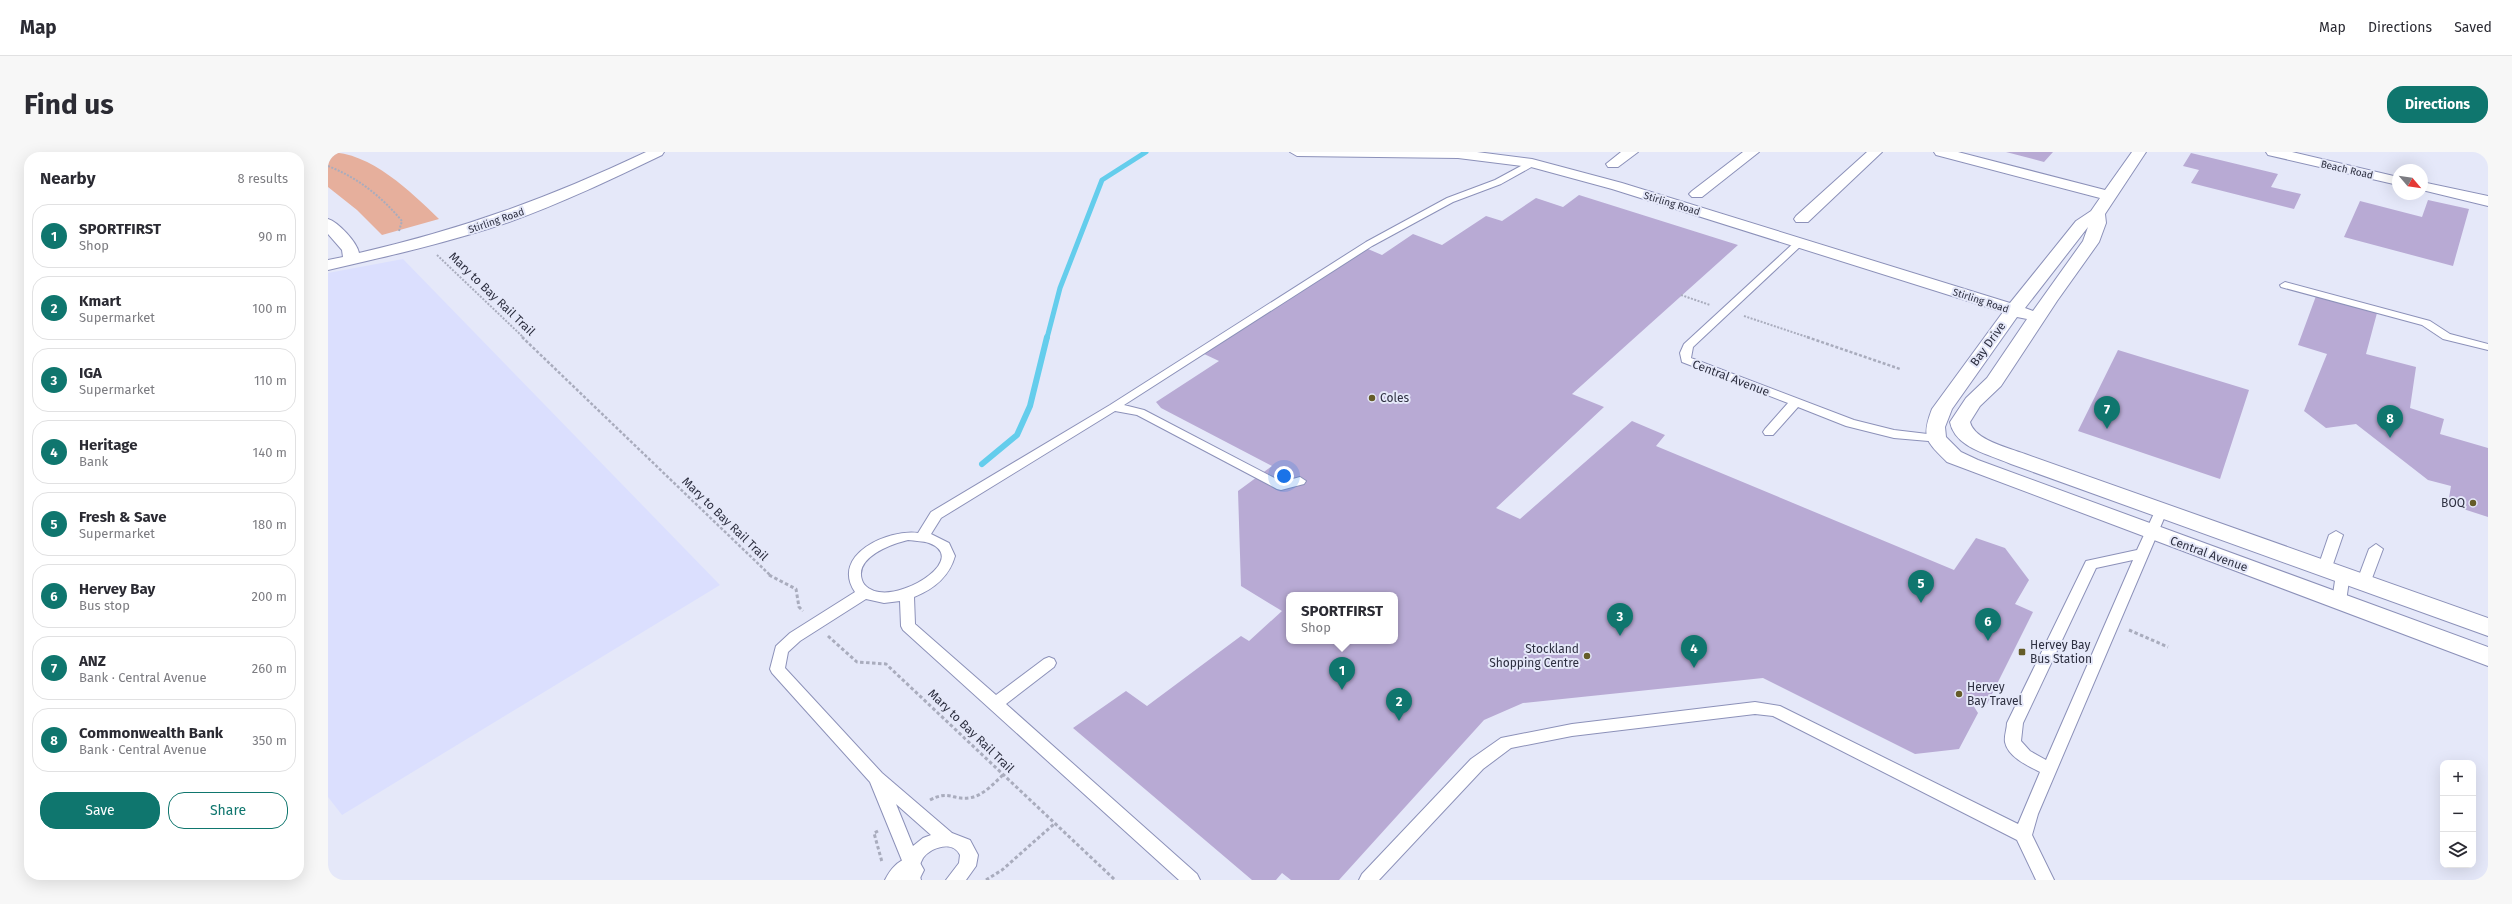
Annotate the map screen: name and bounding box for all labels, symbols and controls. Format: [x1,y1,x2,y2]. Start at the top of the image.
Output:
text: Map [20,16,57,39]
text: Map [2319,19,2346,36]
text: Directions [2368,19,2432,36]
text: Saved [2454,19,2492,36]
button: Directions [2387,86,2488,123]
text: Find us [24,88,114,121]
street label: Beach Road [2319,158,2374,182]
north arrow [2392,164,2428,200]
text: Nearby [40,168,95,189]
text: 8 results [237,171,288,186]
street label: Stirling Road [1642,190,1701,218]
street label: Stirling Road [467,206,526,236]
text: SPORTFIRST [79,220,161,238]
text: 1 [51,229,57,244]
text: 90 m [258,229,287,244]
text: Shop [79,238,109,253]
street label: Mary to Bay Rail Trail [446,249,538,339]
street label: Stirling Road [1951,286,2010,316]
text: Kmart [79,292,121,310]
text: 2 [51,301,57,316]
text: 100 m [252,301,287,316]
text: Supermarket [79,310,155,325]
street label: Bay Drive [1967,319,2009,369]
street label: Central Avenue [1690,357,1772,399]
text: IGA [79,364,102,382]
text: 3 [51,373,57,388]
text: 110 m [254,373,287,388]
text: Supermarket [79,382,155,397]
place label: Coles [1380,391,1409,405]
marker: Coles [1367,393,1377,403]
pin: 7 [2094,396,2120,429]
pin: 8 [2377,405,2403,438]
text: Heritage [79,436,137,454]
text: 4 [50,445,58,460]
text: 140 m [253,445,287,460]
text: Bank [79,454,108,469]
your location [1274,466,1294,486]
street label: Mary to Bay Rail Trail [679,474,771,564]
place label: BOQ [2441,496,2465,510]
marker: BOQ [2468,498,2478,508]
text: Fresh & Save [79,508,166,526]
text: 5 [51,517,57,532]
text: 180 m [252,517,287,532]
text: Supermarket [79,526,155,541]
street label: Central Avenue [2168,533,2250,575]
pin: 5 [1908,570,1934,603]
text: Hervey Bay [79,580,155,598]
text: 6 [50,589,58,604]
text: 200 m [251,589,287,604]
popup [1286,592,1398,644]
text: Bus stop [79,598,130,613]
text: SPORTFIRST [1301,602,1383,620]
pin: 3 [1607,603,1633,636]
pin: 6 [1975,608,2001,641]
text: Shop [1301,620,1331,635]
pin: 4 [1681,635,1707,668]
place label: Hervey Bay Bus Station [2030,638,2092,666]
place label: Stockland Shopping Centre [1489,642,1579,670]
marker: Hervey Bay Bus Station [2017,647,2027,657]
marker: Stockland Shopping Centre [1582,651,1592,661]
text: ANZ [79,652,106,670]
pin: 1 [1329,657,1355,690]
text: 7 [51,661,57,676]
text: 260 m [252,661,287,676]
text: Bank · Central Avenue [79,670,207,685]
place label: Hervey Bay Travel [1967,680,2023,708]
street label: Mary to Bay Rail Trail [925,686,1017,776]
pin: 2 [1386,688,1412,721]
marker: Hervey Bay Travel [1954,689,1964,699]
text: Commonwealth Bank [79,724,223,742]
text: 8 [50,733,58,748]
text: 350 m [252,733,287,748]
text: Bank · Central Avenue [79,742,207,757]
map controls [2440,760,2476,868]
button: + [2440,760,2476,796]
button: Save [40,792,160,829]
button: Share [168,792,288,829]
button: − [2440,796,2476,832]
button: layers [2440,832,2476,868]

